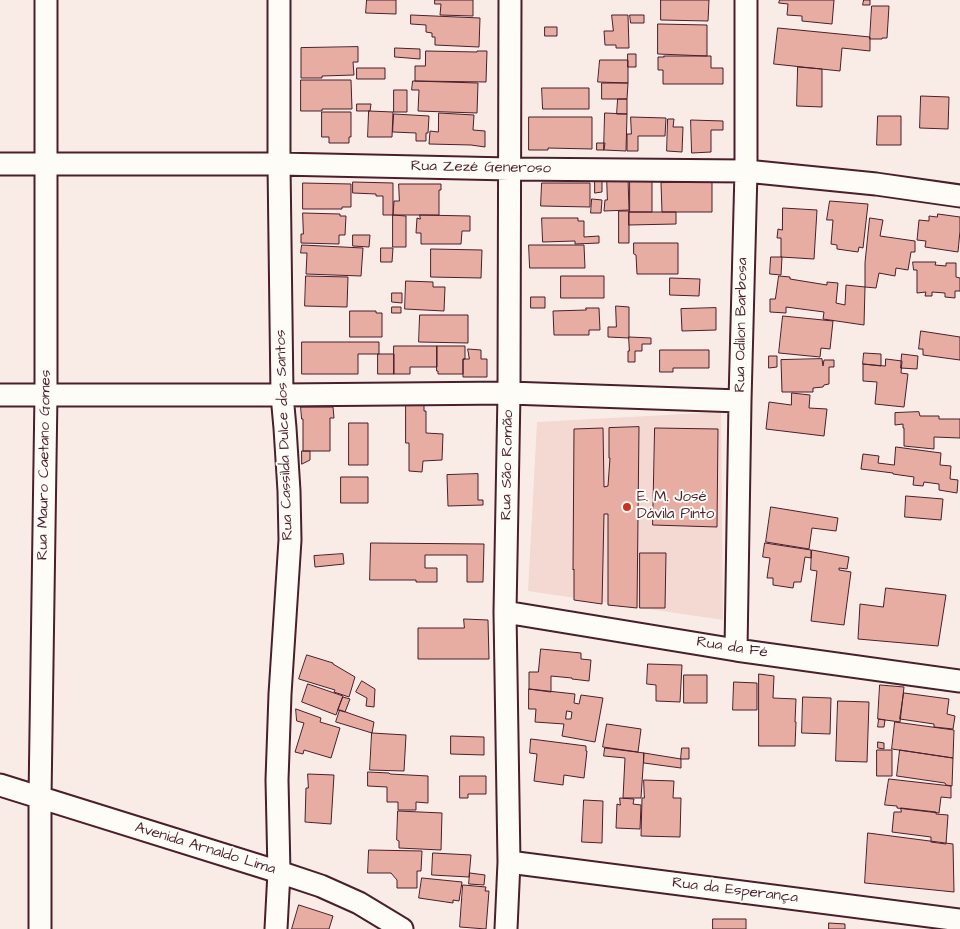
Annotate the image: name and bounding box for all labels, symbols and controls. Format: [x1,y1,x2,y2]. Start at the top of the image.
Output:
street label: Rua Zezé Generoso [411,158,551,178]
street label: Rua Odilon Barbosa [732,257,752,393]
street label: Rua Cassilda Dulce dos Santos [272,329,298,541]
street label: Rua Mauro Caetano Gomes [34,370,56,560]
street label: Rua São Romão [498,410,518,520]
place label: E. M. José Dávila Pinto [637,489,714,524]
marker: E. M. José Dávila Pinto [621,501,633,513]
street label: Rua da Fé [695,633,769,663]
street label: Avenida Arnaldo Lima [133,819,277,879]
street label: Rua da Esperança [671,874,799,908]

